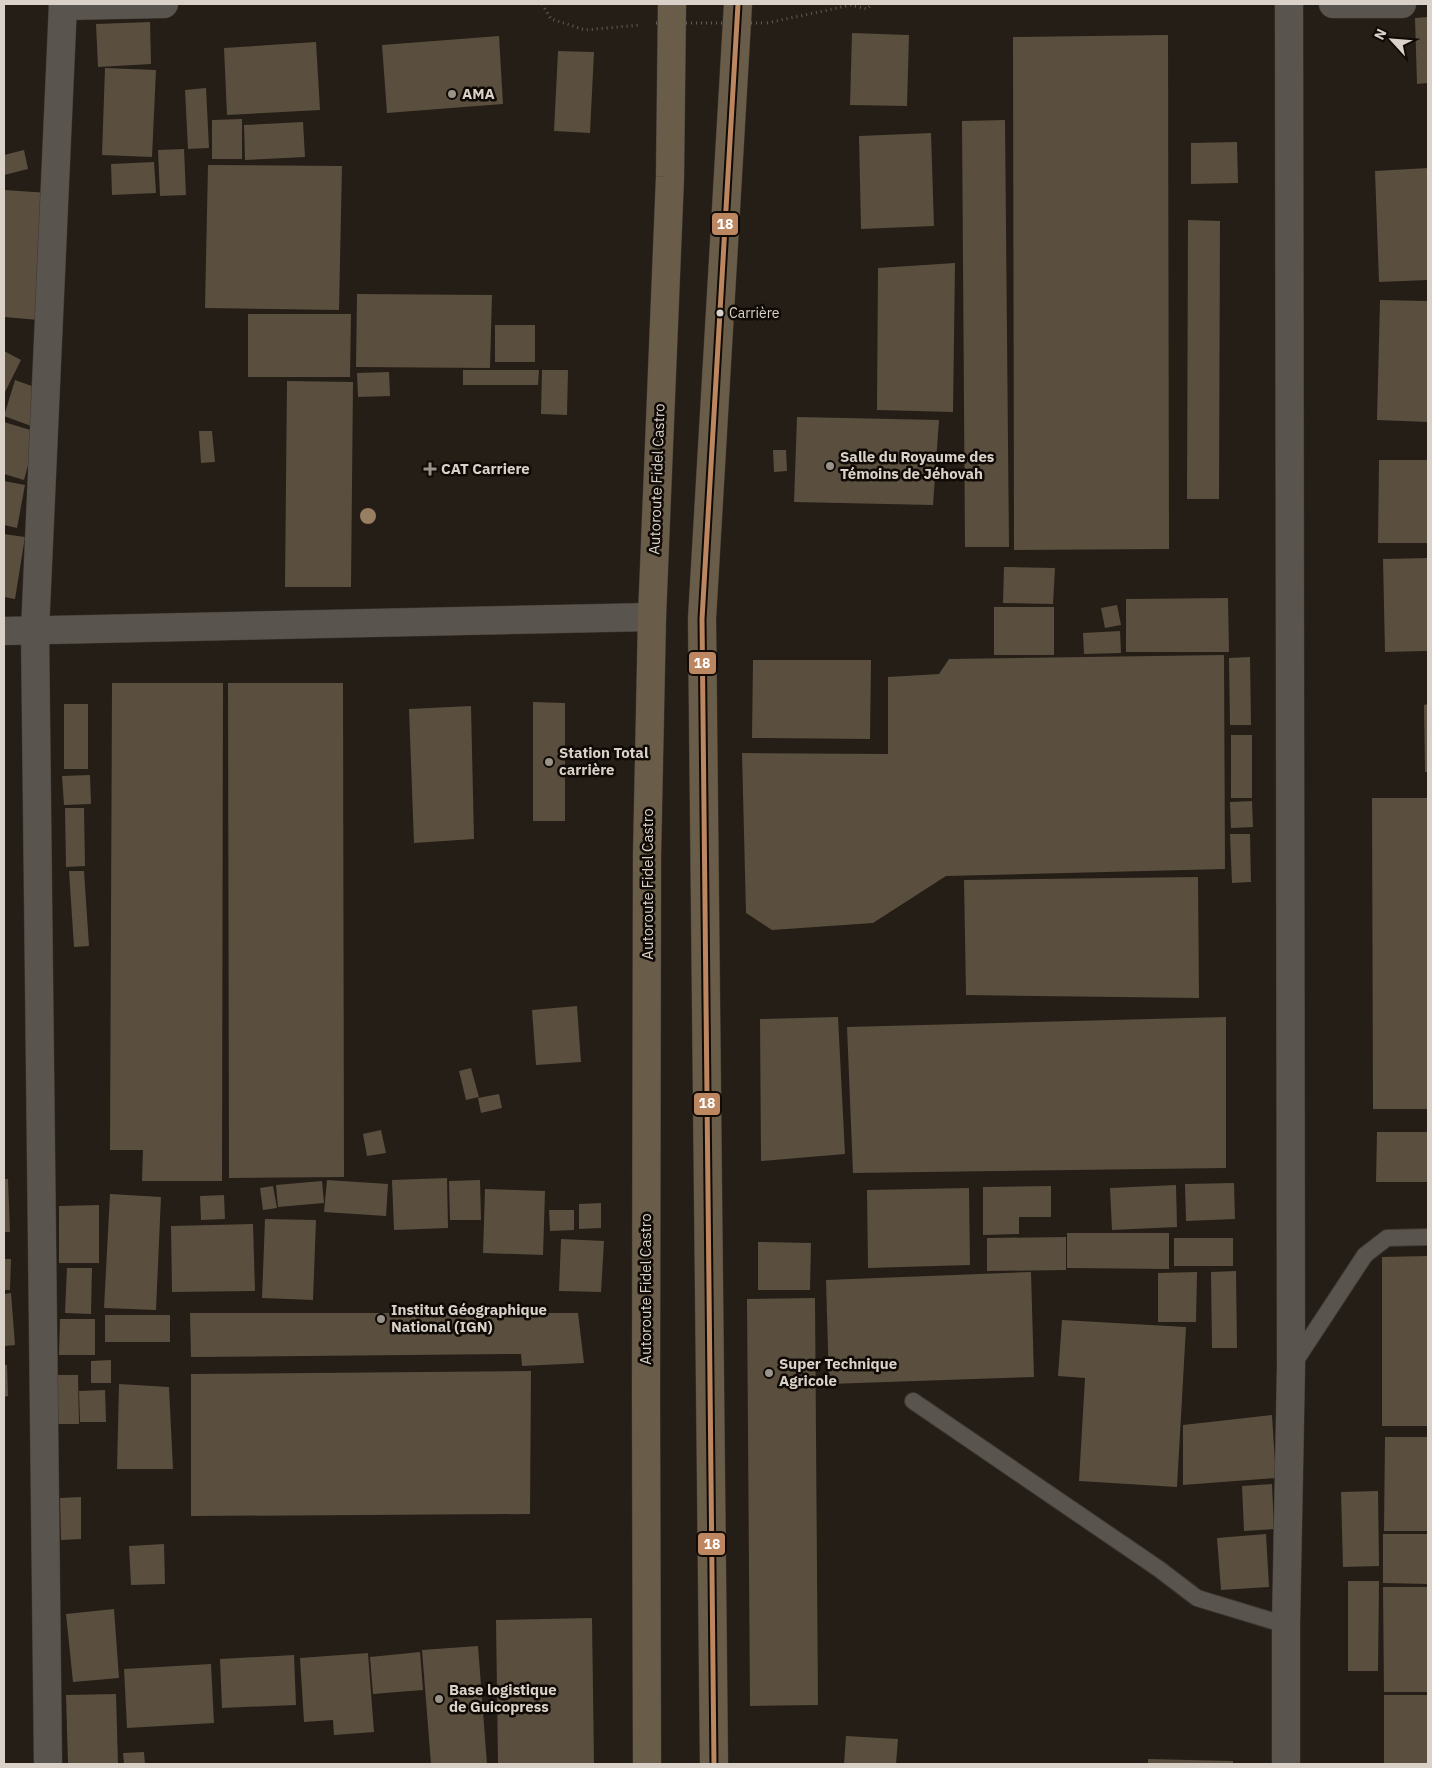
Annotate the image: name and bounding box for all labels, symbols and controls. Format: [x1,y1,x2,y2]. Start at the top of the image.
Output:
north arrow [1367,15,1417,65]
text: N [1370,26,1391,43]
place label: AMA [462,84,495,103]
marker: AMA [446,88,458,100]
line badge: 18 [711,212,739,236]
text: 18 [717,215,733,233]
place label: Carrière [729,304,780,322]
marker: Carrière [715,308,725,318]
street label: Autoroute Fidel Castro [644,403,669,555]
place label: Salle du Royaume des Témoins de Jéhovah [840,447,995,483]
place label: CAT Carriere [441,459,530,478]
marker: Salle du Royaume des Témoins de Jéhovah [824,460,836,472]
marker: CAT Carriere [423,462,437,476]
line badge: 18 [688,651,717,675]
text: 18 [694,654,710,672]
place label: Station Total carrière [559,743,649,779]
marker: Station Total carrière [543,756,555,768]
street label: Autoroute Fidel Castro [638,808,657,960]
line badge: 18 [693,1092,721,1116]
text: 18 [699,1094,715,1112]
street label: Autoroute Fidel Castro [636,1213,655,1365]
place label: Institut Géographique National (IGN) [391,1300,547,1336]
marker: Institut Géographique National (IGN) [375,1313,387,1325]
place label: Super Technique Agricole [779,1354,897,1390]
marker: Super Technique Agricole [763,1367,775,1379]
line badge: 18 [697,1532,726,1556]
text: 18 [704,1535,720,1553]
place label: Base logistique de Guicopress [449,1680,557,1716]
marker: Base logistique de Guicopress [433,1693,445,1705]

